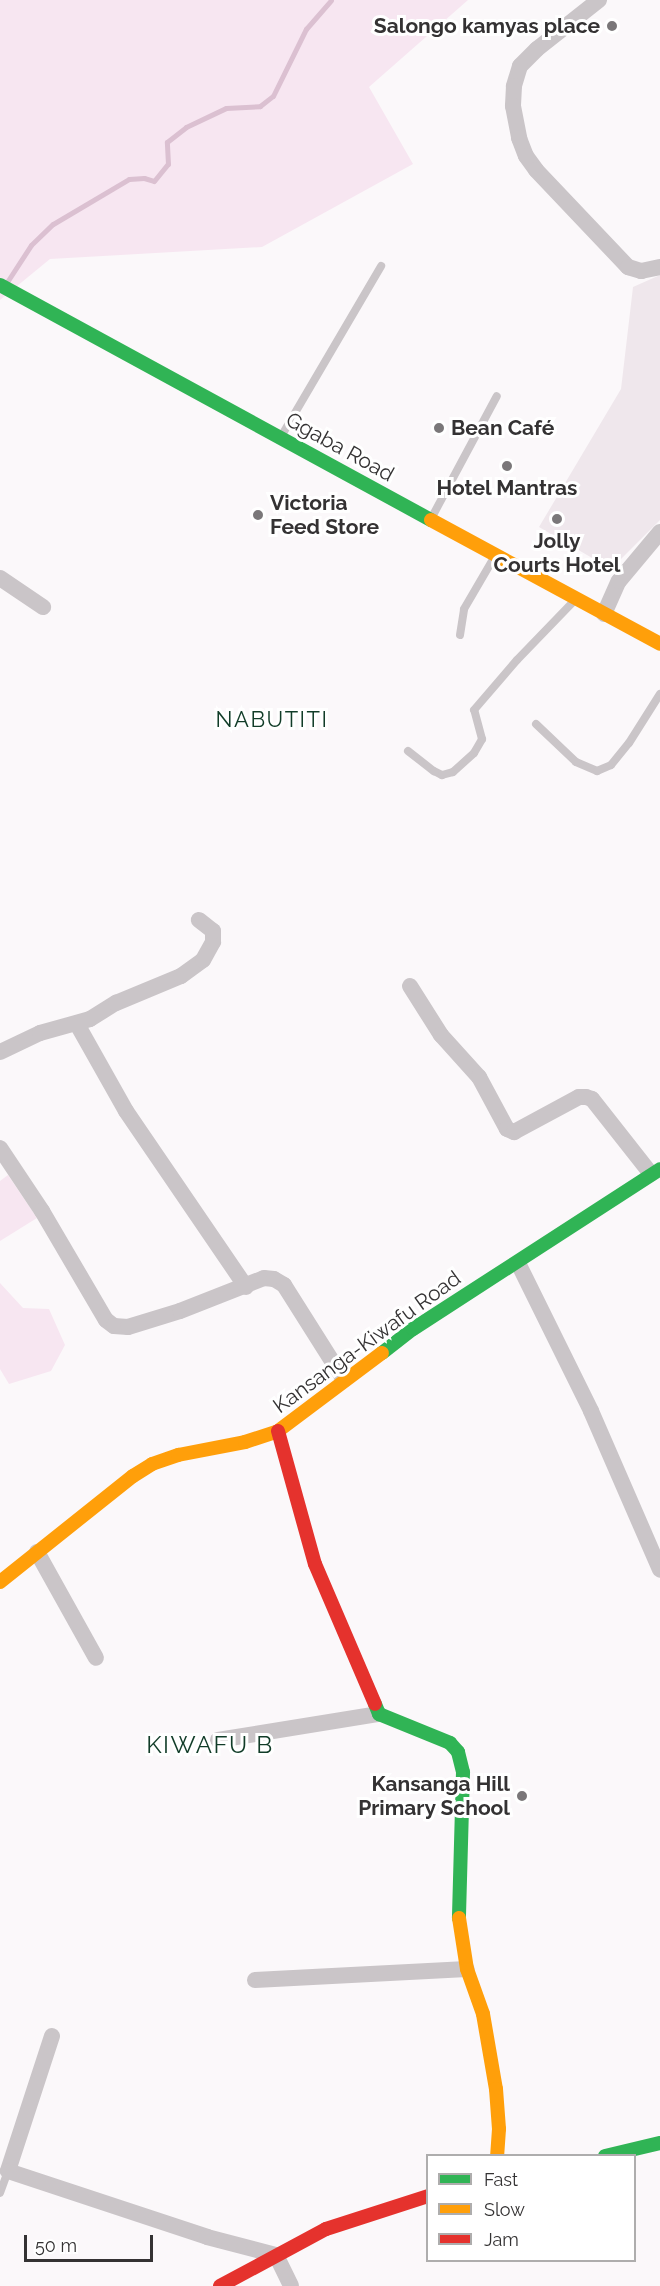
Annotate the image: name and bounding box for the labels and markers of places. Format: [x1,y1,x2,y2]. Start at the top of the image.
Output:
place label: Salongo kamyas place [374,13,600,39]
marker: Salongo kamyas place [605,19,619,33]
place label: Bean Café [451,415,554,441]
marker: Bean Café [432,421,446,435]
marker: Hotel Mantras [500,459,514,473]
place label: Hotel Mantras [436,475,578,501]
place label: Victoria Feed Store [270,490,379,540]
marker: Victoria Feed Store [251,508,265,522]
marker: Jolly Courts Hotel [550,512,564,526]
place label: Jolly Courts Hotel [494,528,620,578]
place label: Kansanga Hill Primary School [358,1771,510,1821]
marker: Kansanga Hill Primary School [515,1789,529,1803]

